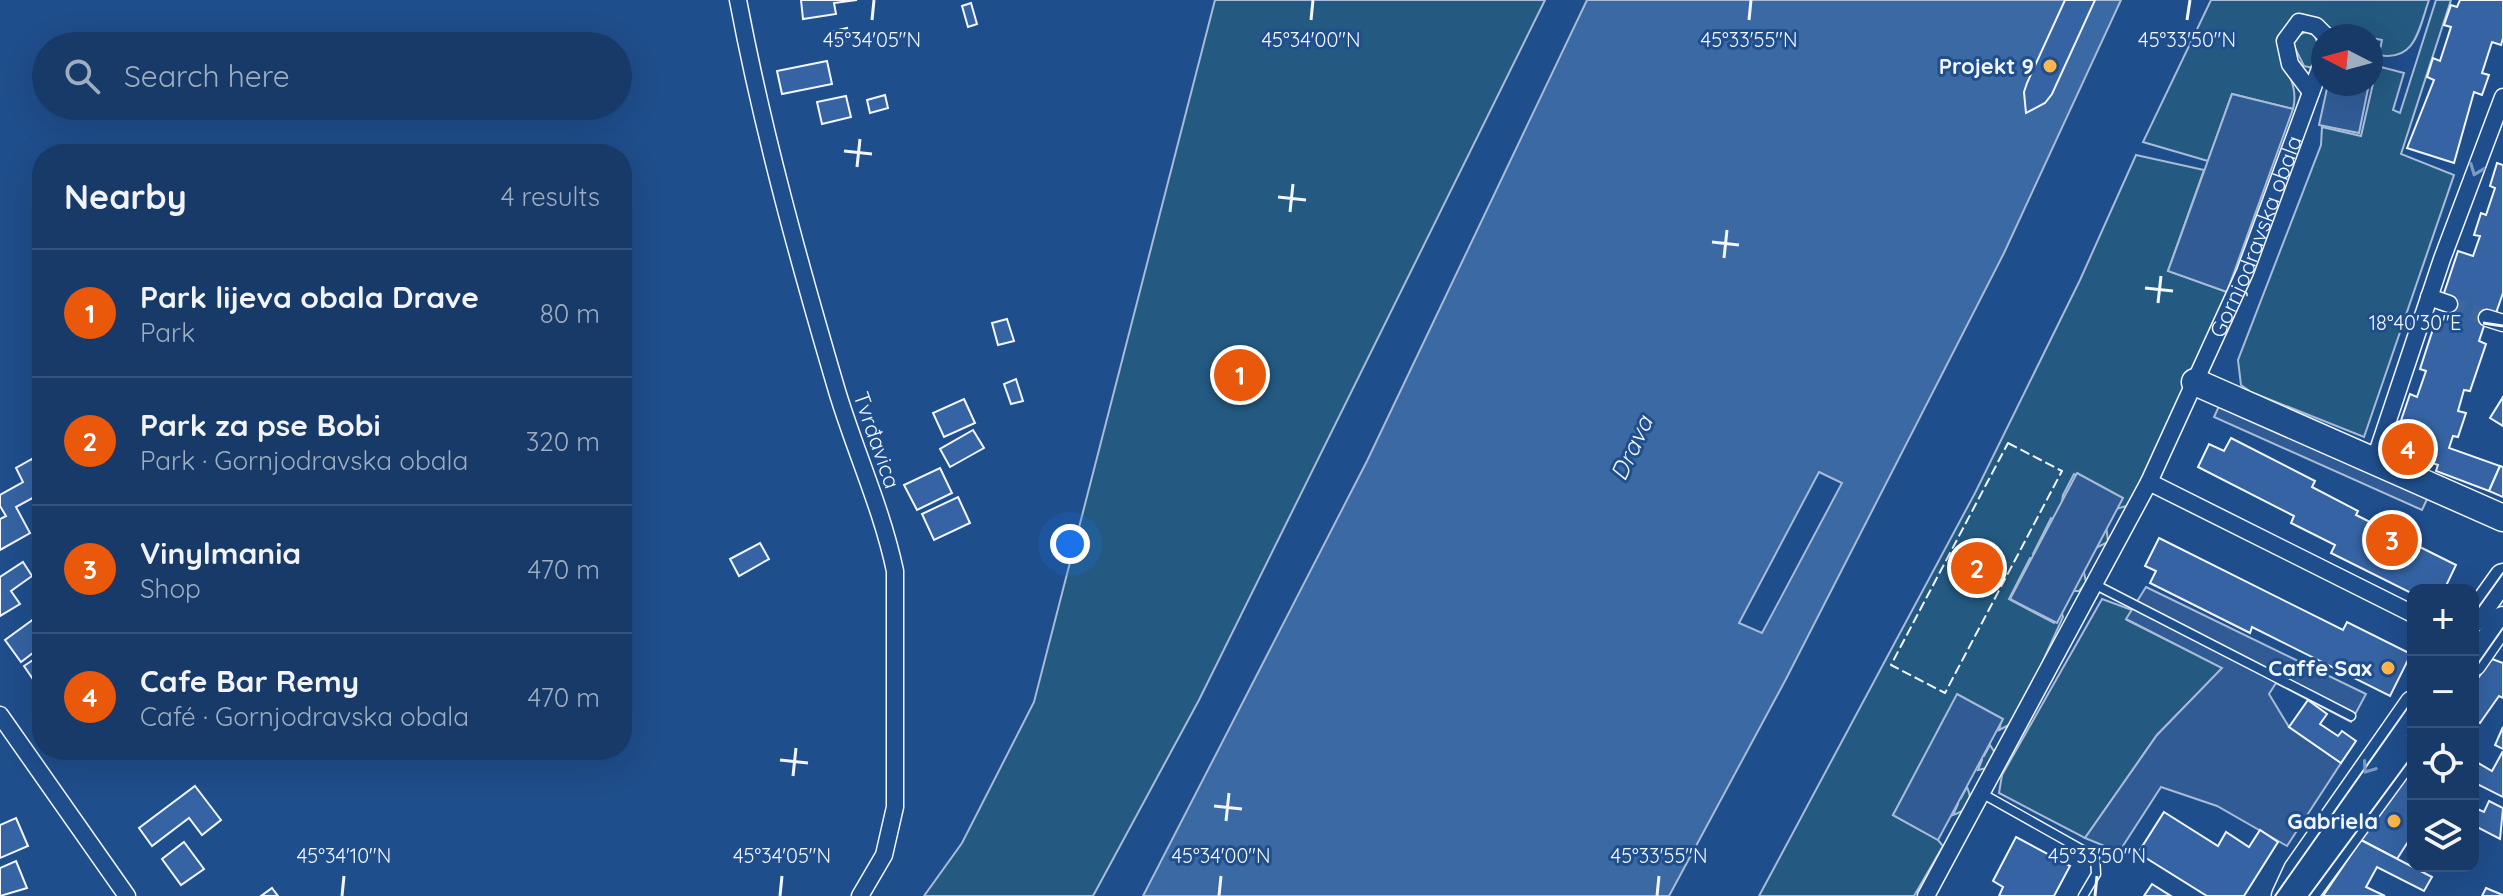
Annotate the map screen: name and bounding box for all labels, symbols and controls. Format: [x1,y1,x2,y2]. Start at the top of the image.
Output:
north arrow [2311,24,2383,96]
text: 45°34'05"N [823,27,921,52]
text: 45°34'00"N [1261,27,1361,52]
text: 45°33'55"N [1700,27,1798,52]
text: 45°33'50"N [2138,27,2236,52]
search box [32,32,632,120]
place label: Projekt 9 [1939,52,2034,80]
icon: search [60,54,104,98]
text: Search here [124,57,290,95]
marker: Projekt 9 [2041,57,2059,75]
street label: Gornjodravska obala [2203,132,2308,342]
one-way arrow [2469,162,2486,176]
text: Nearby [64,175,187,218]
text: 4 results [501,180,600,213]
text: Park lijeva obala Drave [140,278,479,316]
text: 1 [85,297,95,330]
text: 80 m [540,297,600,330]
text: 18°40'30"E [2369,310,2461,335]
text: Park [140,316,195,349]
pin: 1 [1214,345,1266,405]
street label: Tvrđavica [847,388,907,492]
text: Park za pse Bobi [140,406,381,444]
water label: Drava [1603,410,1660,485]
pin: 4 [2382,419,2434,479]
text: 2 [83,425,97,458]
text: 320 m [526,425,600,458]
text: Park · Gornjodravska obala [140,444,468,477]
pin: 3 [2366,510,2418,570]
your location [1050,524,1090,564]
text: Vinylmania [140,534,301,572]
pin: 2 [1951,538,2003,598]
text: 3 [83,553,97,586]
text: 470 m [527,553,600,586]
text: Shop [140,572,201,605]
map controls [2407,584,2479,872]
button: + [2407,584,2479,656]
place label: Caffe Sax [2268,654,2372,682]
button: − [2407,656,2479,728]
marker: Caffe Sax [2379,659,2397,677]
text: Cafe Bar Remy [140,662,359,700]
text: 4 [82,681,98,714]
text: 470 m [527,681,600,714]
text: Café · Gornjodravska obala [140,700,469,733]
button: locate [2407,728,2479,800]
one-way arrow [2363,759,2378,773]
button: layers [2407,800,2479,872]
place label: Gabriela [2287,807,2378,835]
marker: Gabriela [2385,812,2403,830]
text: 45°34'10"N [297,843,391,868]
text: 45°34'05"N [733,843,831,868]
text: 45°34'00"N [1171,843,1271,868]
text: 45°33'55"N [1610,843,1708,868]
text: 45°33'50"N [2048,843,2146,868]

